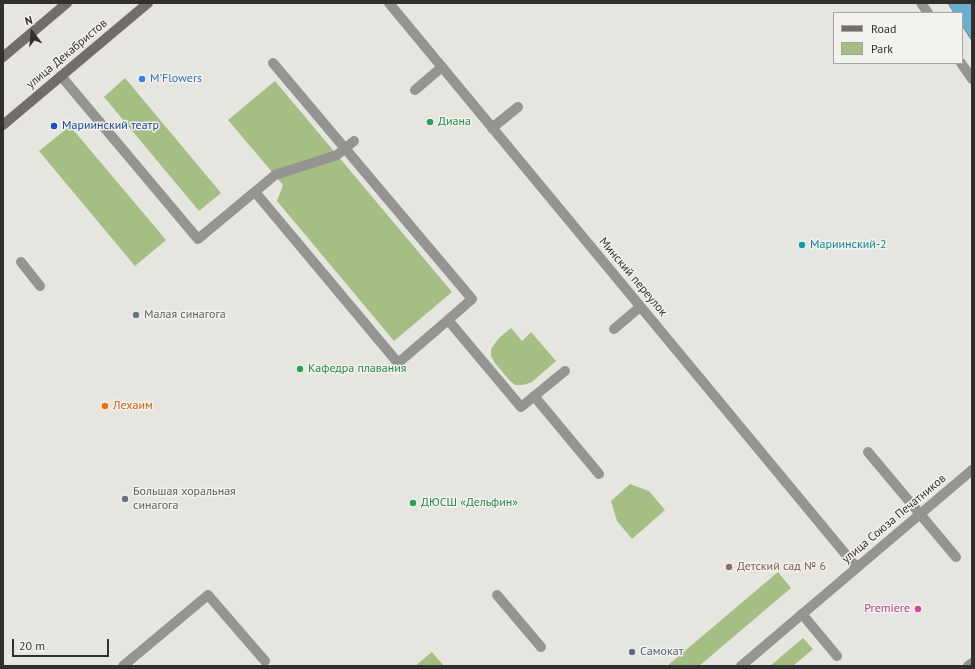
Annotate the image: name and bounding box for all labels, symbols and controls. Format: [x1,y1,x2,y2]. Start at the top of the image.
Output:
north arrow [12,12,52,52]
legend [833,12,963,64]
text: N [23,13,34,28]
street label: улица Декабристов [24,16,110,92]
text: Road [871,21,896,36]
text: Park [871,41,893,56]
place label: M'Flowers [150,72,202,86]
marker: M'Flowers [137,74,147,84]
place label: Диана [438,115,471,129]
marker: Диана [425,117,435,127]
place label: Мариинский театр [62,119,159,133]
marker: Мариинский театр [49,121,59,131]
street label: Минский переулок [596,235,670,319]
place label: Мариинский-2 [810,238,887,252]
marker: Мариинский-2 [797,240,807,250]
place label: Малая синагога [144,308,226,322]
marker: Малая синагога [131,310,141,320]
place label: Кафедра плавания [308,362,406,376]
marker: Кафедра плавания [295,364,305,374]
place label: Лехаим [113,399,153,413]
marker: Лехаим [100,401,110,411]
street label: улица Союза Печатников [839,471,949,567]
place label: Большая хоральная синагога [133,485,236,513]
marker: Большая хоральная синагога [120,494,130,504]
place label: ДЮСШ «Дельфин» [421,496,518,510]
marker: ДЮСШ «Дельфин» [408,498,418,508]
place label: Детский сад № 6 [737,560,826,574]
marker: Детский сад № 6 [724,562,734,572]
place label: Premiere [864,602,910,616]
marker: Premiere [913,604,923,614]
scale bar [14,631,111,657]
text: 20 m [19,638,45,653]
place label: Самокат [640,645,683,659]
marker: Самокат [627,647,637,657]

